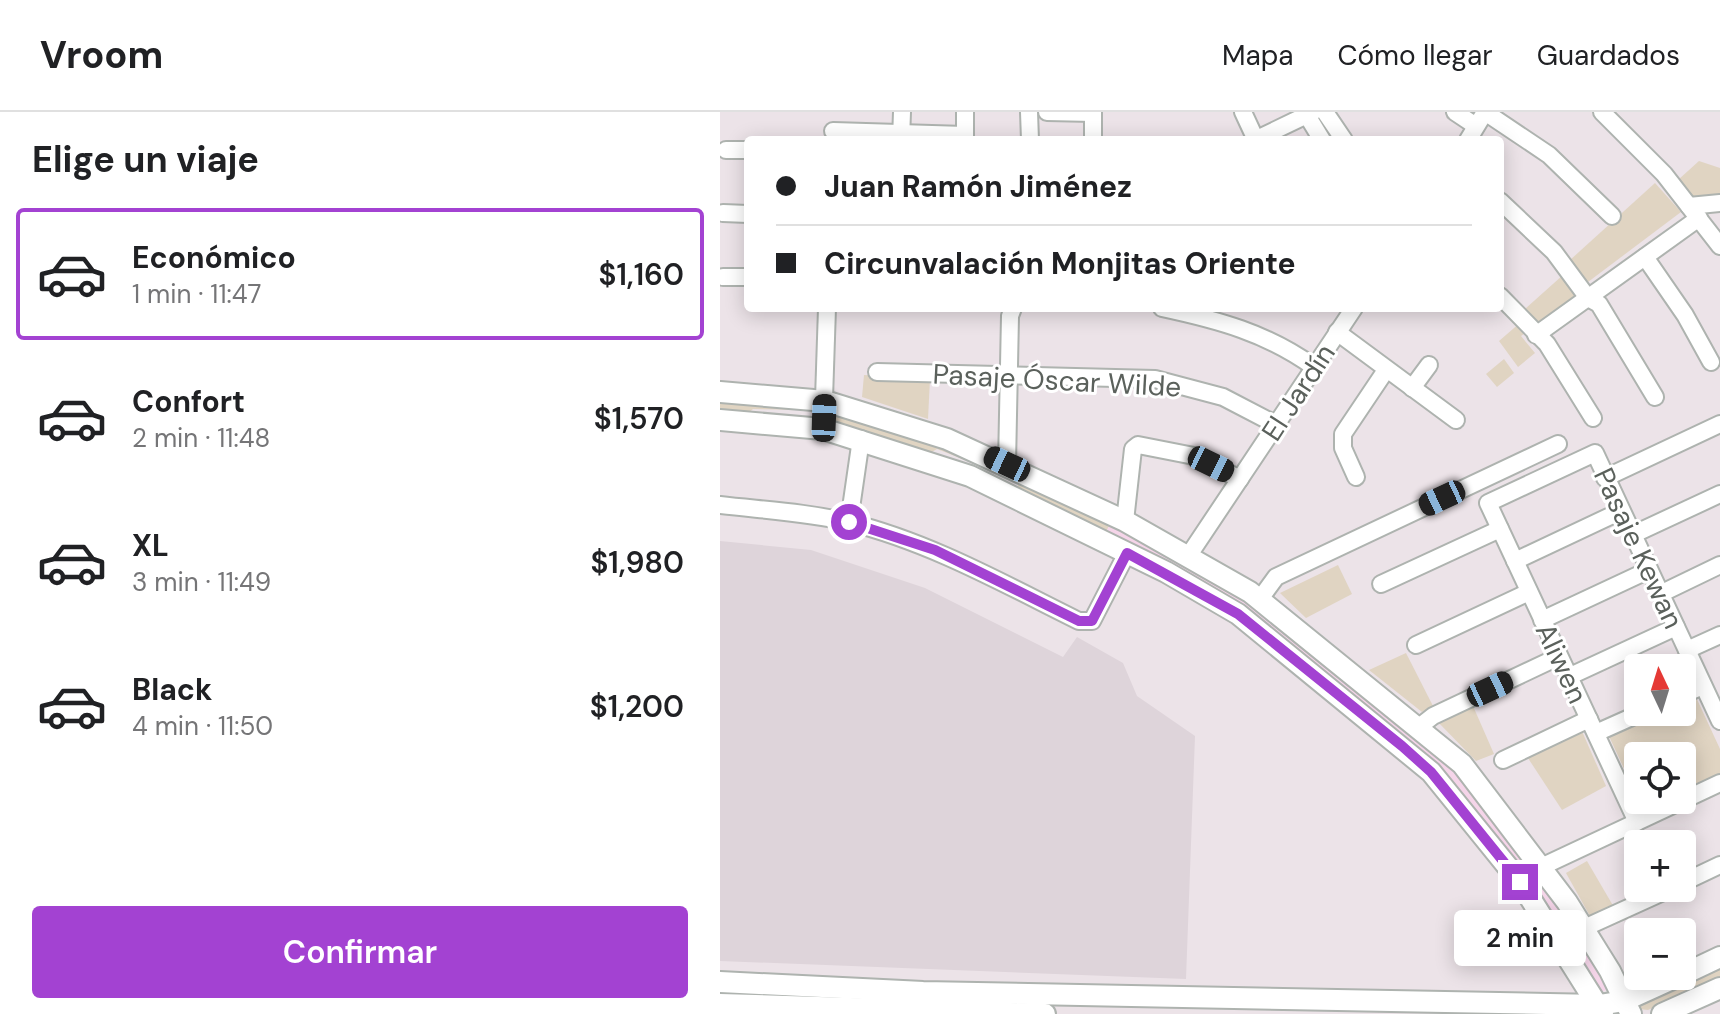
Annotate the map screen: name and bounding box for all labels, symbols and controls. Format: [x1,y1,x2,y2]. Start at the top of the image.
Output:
text: Vroom [40,30,163,80]
text: Mapa [1222,37,1293,74]
text: Cómo llegar [1337,37,1493,74]
text: Guardados [1537,37,1680,74]
text: Elige un viaje [32,136,259,183]
text: Juan Ramón Jiménez [824,167,1132,206]
icon: car [36,238,108,310]
text: Económico [132,238,296,277]
text: Circunvalación Monjitas Oriente [824,244,1296,283]
text: $1,160 [598,255,684,294]
text: 1 min · 11:47 [132,277,261,311]
street label: El Jardín [1253,337,1343,448]
street label: Pasaje Óscar Wilde [932,356,1182,405]
icon: car [36,382,108,454]
text: Confort [132,382,245,421]
car [811,394,837,442]
text: $1,570 [594,399,684,438]
text: 2 min · 11:48 [132,421,270,455]
car [980,443,1034,485]
car [1184,443,1238,485]
street label: Pasaje Kewan [1585,462,1692,635]
car [1415,477,1469,519]
route start [831,504,867,540]
icon: car [36,526,108,598]
text: XL [132,526,169,565]
text: $1,980 [590,543,684,582]
text: 3 min · 11:49 [132,565,271,599]
street label: Aliwen [1527,617,1596,709]
north arrow [1624,654,1696,726]
map controls [1624,654,1696,990]
car [1463,668,1517,710]
icon: car [36,670,108,742]
text: Black [132,670,212,709]
text: $1,200 [590,687,684,726]
text: 4 min · 11:50 [132,709,273,743]
button: locate [1624,742,1696,814]
button: + [1624,830,1696,902]
route end [1502,864,1538,900]
button: Confirmar [32,906,688,998]
callout: 2 min [1454,910,1586,966]
button: − [1624,918,1696,990]
text: 2 min [1486,921,1554,955]

